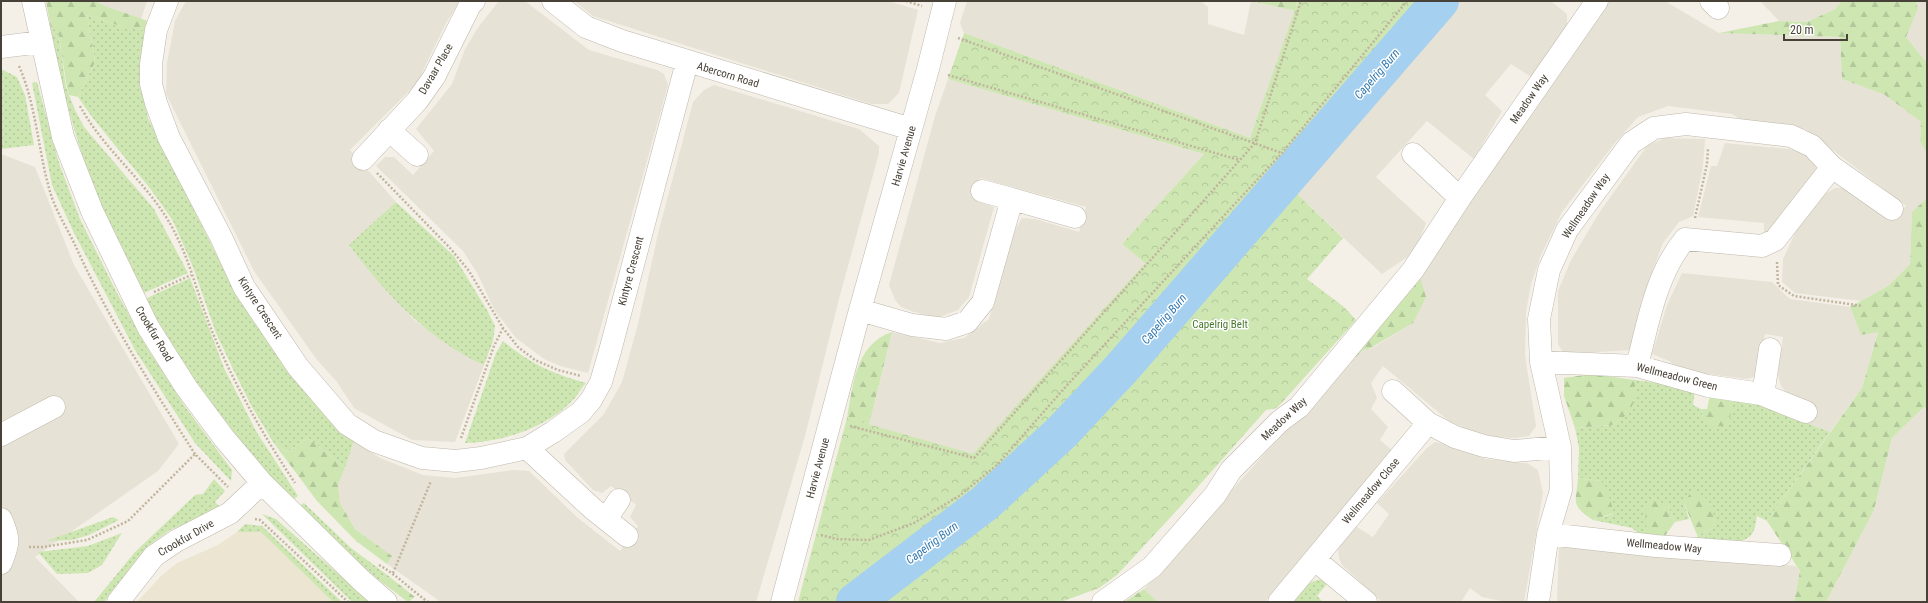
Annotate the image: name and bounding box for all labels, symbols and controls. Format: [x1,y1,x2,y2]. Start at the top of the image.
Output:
scale bar [1784,16,1847,42]
text: 20 m [1790,23,1814,37]
street label: Davaar Place [416,41,456,97]
water label: Capelrig Burn [1351,46,1403,102]
street label: Abercorn Road [695,59,761,91]
street label: Meadow Way [1507,71,1551,126]
street label: Harvie Avenue [889,124,919,188]
street label: Wellmeadow Way [1559,171,1613,241]
street label: Kintyre Crescent [616,235,646,307]
street label: Kintyre Crescent [235,275,285,341]
water label: Capelrig Burn [1138,291,1190,347]
street label: Crookfur Road [132,304,176,364]
park label: Capelrig Belt [1192,318,1248,331]
street label: Wellmeadow Green [1635,361,1719,393]
street label: Meadow Way [1259,394,1310,443]
street label: Harvie Avenue [804,436,832,500]
street label: Wellmeadow Close [1340,455,1402,527]
street label: Crookfur Drive [156,517,216,559]
water label: Capelrig Burn [903,519,961,567]
street label: Wellmeadow Way [1626,536,1703,556]

